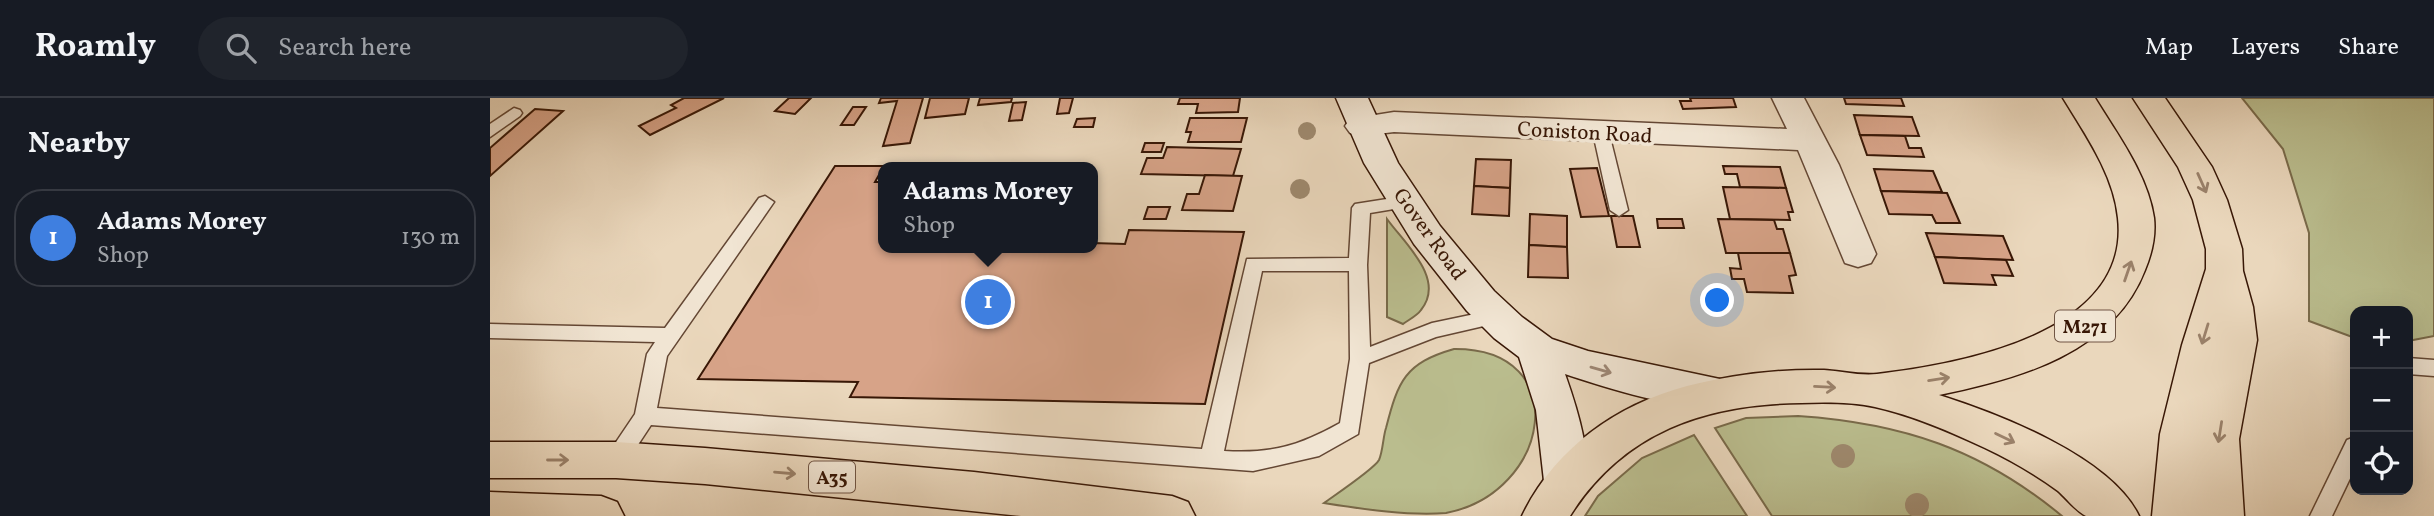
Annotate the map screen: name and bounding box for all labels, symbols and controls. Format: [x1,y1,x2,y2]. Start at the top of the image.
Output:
search box [198,17,688,80]
text: Roamly [35,25,156,71]
icon: search [222,29,260,67]
text: Search here [278,30,411,66]
text: Map [2145,31,2193,65]
text: Layers [2231,31,2300,65]
text: Share [2338,31,2399,65]
street label: Coniston Road [1517,115,1653,152]
text: Nearby [28,123,130,165]
popup [878,162,1098,253]
one-way arrow [2196,171,2209,193]
text: Adams Morey [903,174,1073,210]
street label: Gover Road [1385,183,1472,287]
text: Adams Morey [97,204,267,240]
text: Shop [903,210,955,242]
text: 1 [48,222,58,254]
text: 130 m [401,222,460,254]
text: Shop [97,240,149,272]
one-way arrow [2123,260,2135,282]
pin: 1 [965,276,1011,328]
your location [1700,283,1734,317]
map controls [2350,306,2413,495]
button: + [2350,306,2413,369]
road number: M271 [2055,310,2115,342]
one-way arrow [2197,323,2210,345]
one-way arrow [1589,364,1611,377]
button: − [2350,369,2413,432]
one-way arrow [1928,372,1950,385]
one-way arrow [1813,381,1836,394]
one-way arrow [2213,420,2226,443]
one-way arrow [1994,432,2015,445]
button: locate [2350,432,2413,495]
one-way arrow [546,453,569,467]
road number: A35 [809,462,855,492]
one-way arrow [773,467,796,480]

